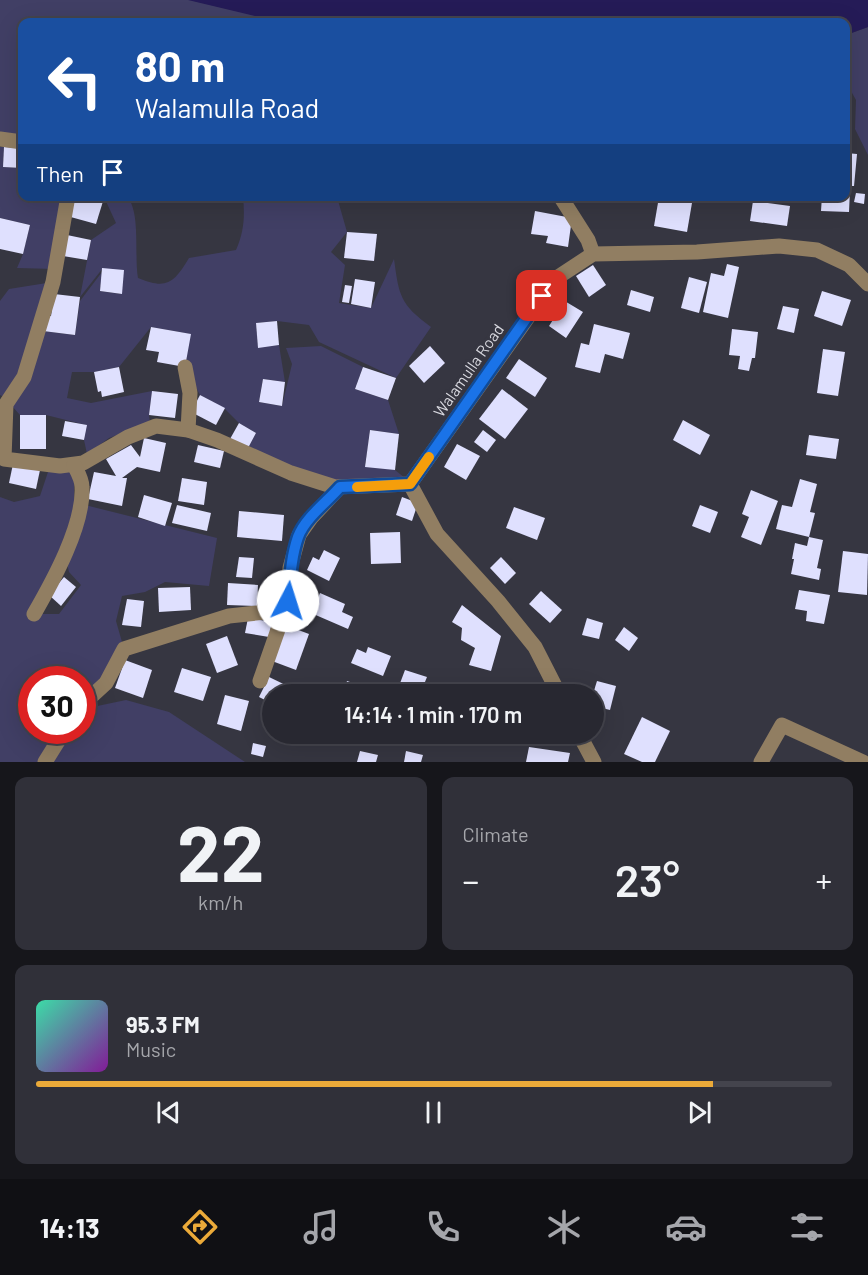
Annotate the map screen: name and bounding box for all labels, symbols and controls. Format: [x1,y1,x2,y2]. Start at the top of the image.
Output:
text: 80 m [135,40,225,90]
icon: left [36,42,114,120]
text: Walamulla Road [135,91,319,123]
icon: arrive [96,156,129,189]
text: Then [36,160,84,186]
pin [516,270,567,321]
icon: arrive [525,279,558,312]
street label: Walamulla Road [429,320,507,420]
position arrow [256,569,320,633]
speed limit sign: 30 [18,666,96,744]
text: 14:14 · 1 min · 170 m [344,701,522,727]
text: 22 [177,804,264,898]
text: Climate [463,822,529,846]
text: 23° [615,852,680,906]
text: − [463,860,479,900]
text: + [816,860,832,900]
text: km/h [198,890,243,914]
text: 95.3 FM [126,1011,200,1037]
text: Music [126,1037,176,1061]
icon: previous [152,1096,185,1129]
icon: pause [417,1096,450,1129]
icon: next [683,1096,716,1129]
icon: directions [179,1206,221,1248]
icon: music [300,1206,342,1248]
icon: phone [422,1206,464,1248]
icon: climate [543,1206,585,1248]
icon: car [665,1206,707,1248]
icon: filters [786,1206,828,1248]
text: 14:13 [40,1211,100,1243]

